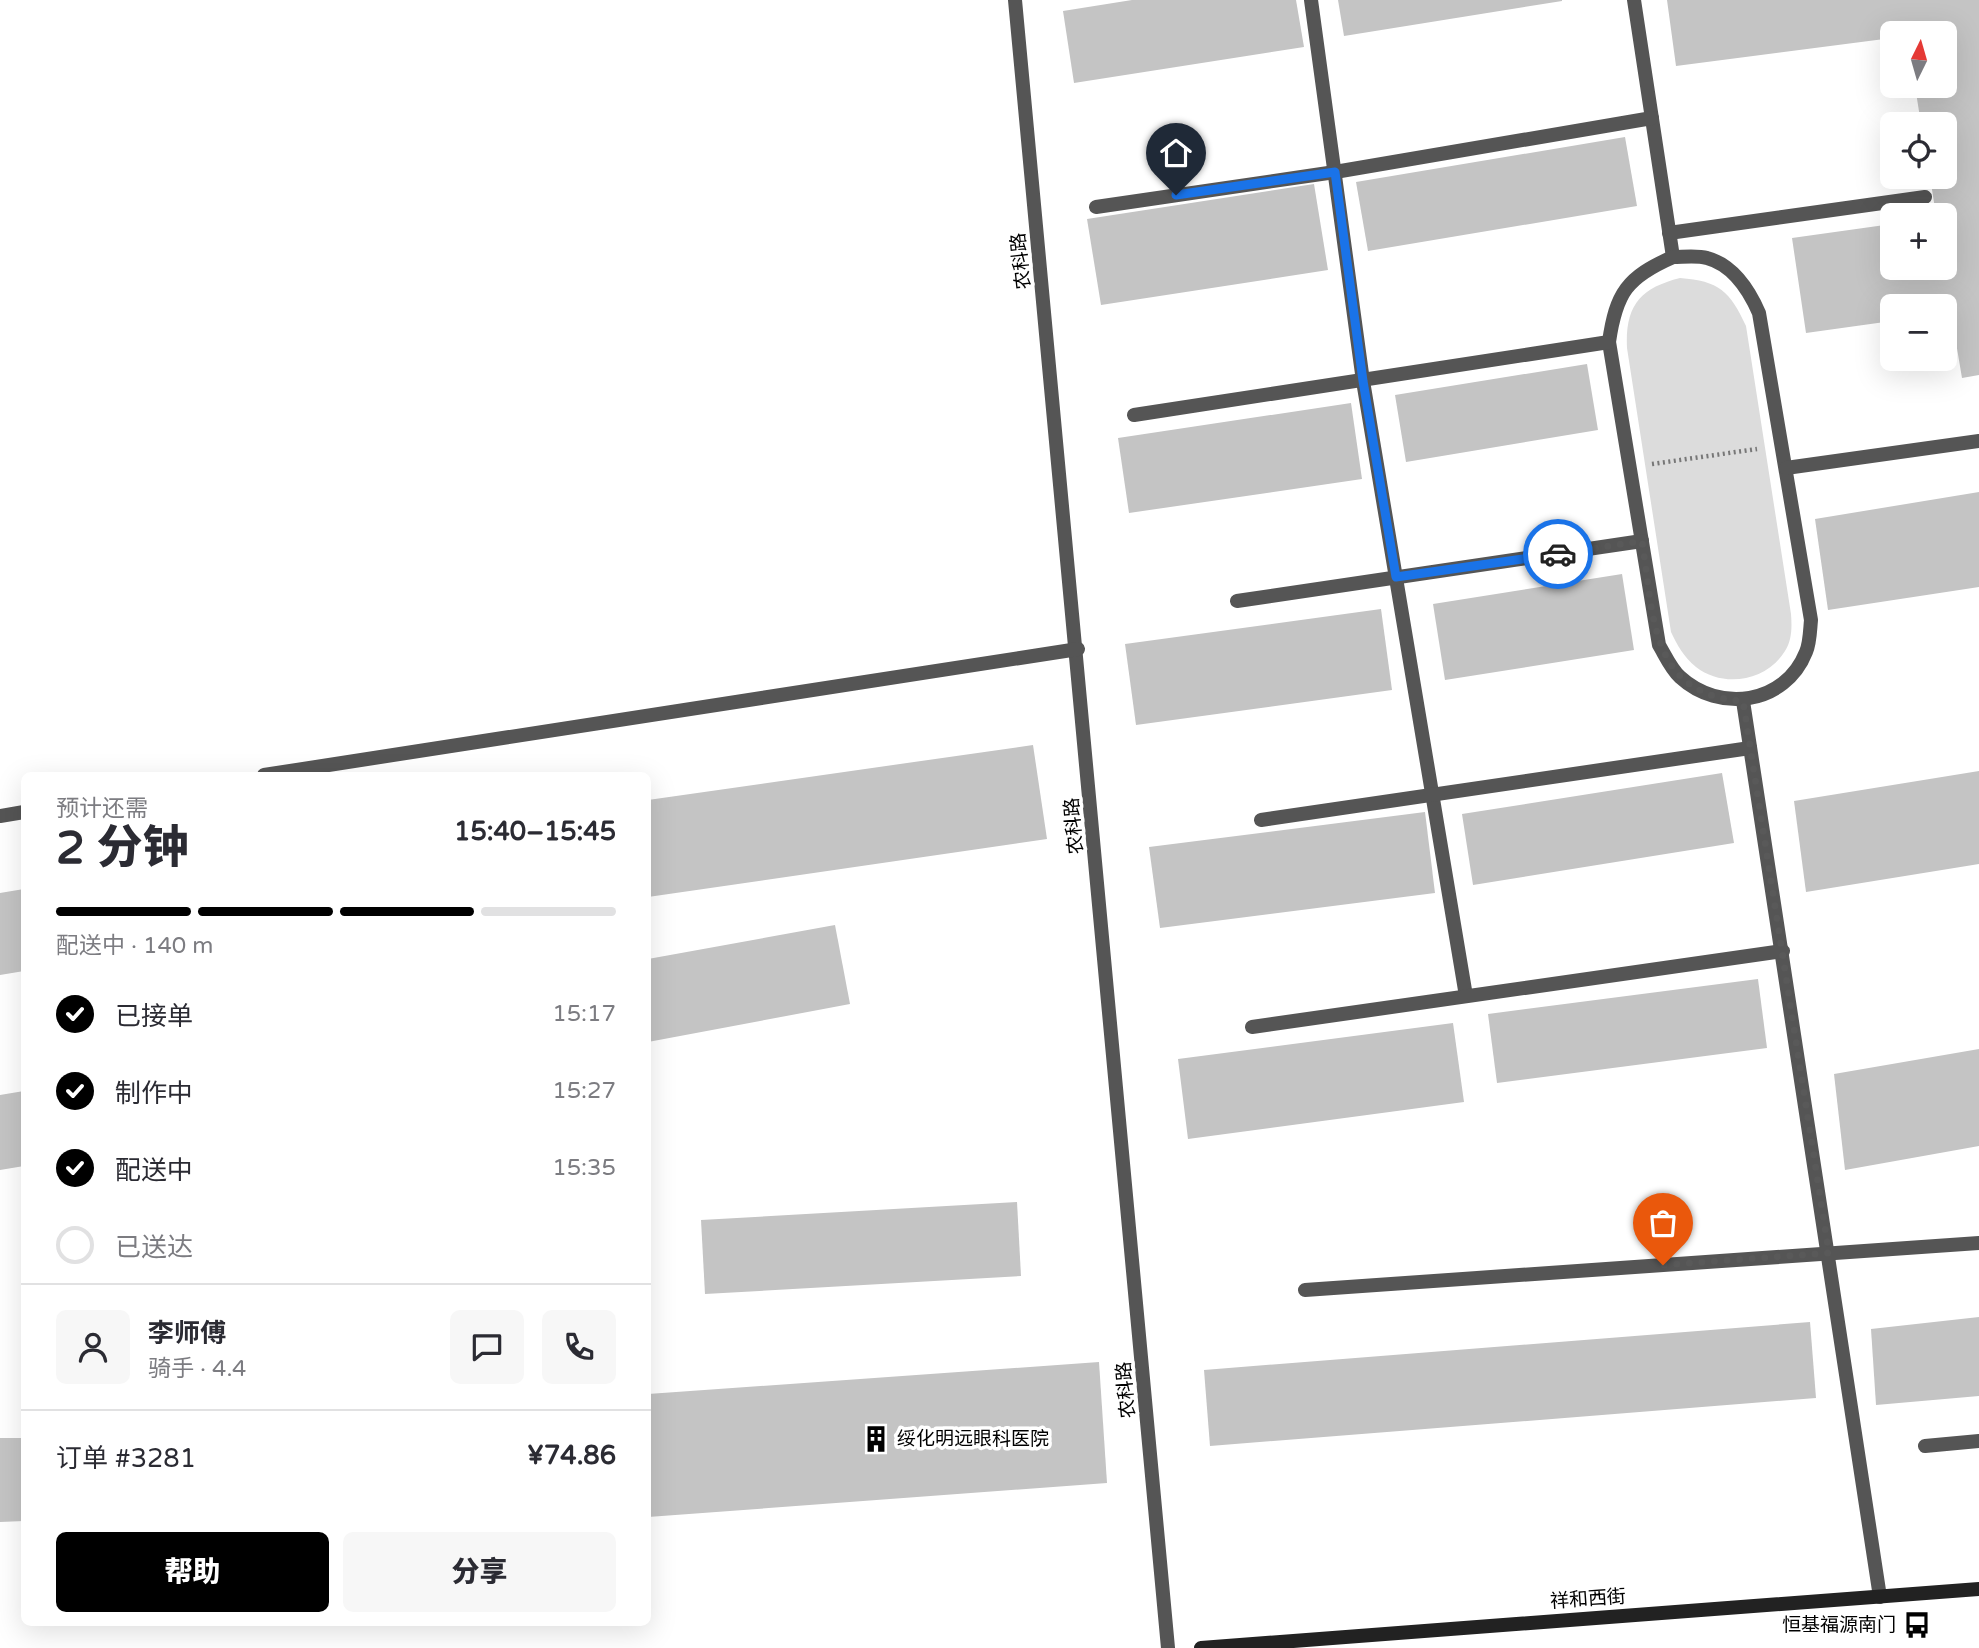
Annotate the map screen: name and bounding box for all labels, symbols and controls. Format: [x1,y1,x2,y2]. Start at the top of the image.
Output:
north arrow [1880,21,1956,98]
map controls [1880,21,1957,371]
button: locate [1880,112,1957,189]
pin [1146,123,1206,195]
icon: home [1157,134,1195,172]
button: + [1880,203,1957,280]
street label: 农科路 [1007,231,1035,291]
button: − [1880,294,1957,371]
courier [1523,519,1593,589]
icon: car [1539,535,1577,573]
text: 预计还需 [56,795,148,823]
street label: 农科路 [1061,797,1087,855]
text: 15:40–15:45 [454,816,616,847]
text: 2 分钟 [56,821,189,876]
text: 配送中 · 140 m [56,932,213,960]
icon: check [56,995,94,1033]
text: 15:17 [552,1000,616,1028]
text: 已接单 [115,1001,193,1032]
icon: check [56,1072,94,1110]
text: 15:27 [552,1077,616,1105]
text: 制作中 [115,1078,193,1109]
icon: check [56,1149,94,1187]
text: 15:35 [552,1154,616,1182]
text: 配送中 [115,1155,193,1186]
pin [1633,1193,1693,1265]
icon: bag [1644,1204,1682,1242]
text: 已送达 [115,1232,193,1263]
button: person [56,1310,130,1384]
button: chat [450,1310,524,1384]
button: phone [542,1310,616,1384]
text: 李师傅 [148,1318,226,1349]
text: 骑手 · 4.4 [148,1355,246,1383]
street label: 农科路 [1113,1361,1139,1419]
building icon: 绥化明远眼科医院 [861,1424,891,1454]
place label: 绥化明远眼科医院 [897,1428,1049,1450]
text: ¥74.86 [527,1440,616,1471]
text: 订单 #3281 [56,1443,196,1474]
button: 帮助 [56,1532,329,1612]
button: 分享 [343,1532,616,1612]
street label: 祥和西街 [1549,1585,1627,1613]
bus stop icon: 恒基福源南门 [1902,1610,1932,1640]
place label: 恒基福源南门 [1782,1614,1896,1636]

